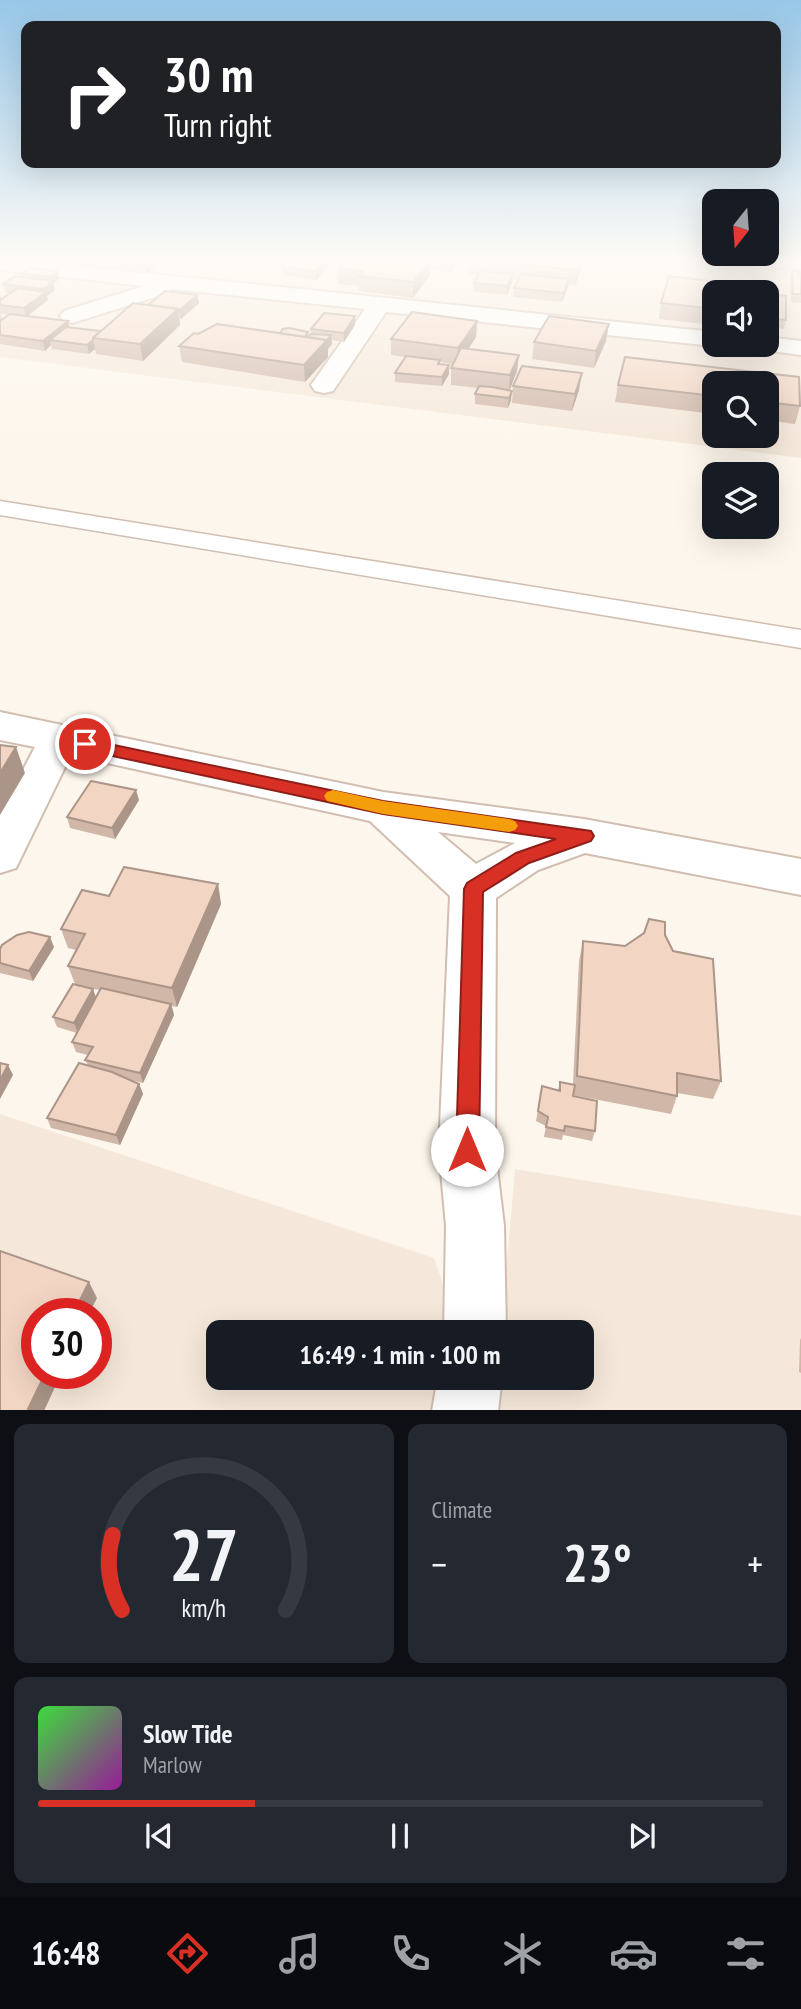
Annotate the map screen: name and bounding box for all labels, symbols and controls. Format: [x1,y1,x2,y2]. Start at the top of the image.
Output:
text: 30 m [164,42,253,106]
icon: right [49,49,140,140]
text: Turn right [164,104,272,146]
north arrow [702,189,779,266]
map controls [702,189,779,539]
button: sound [702,280,779,357]
button: search [702,371,779,448]
button: layers [702,462,779,539]
pin [55,714,115,774]
icon: arrive [66,725,104,763]
position arrow [430,1113,504,1187]
speed limit sign: 30 [21,1298,112,1389]
text: 16:49 · 1 min · 100 m [300,1338,500,1371]
text: Climate [432,1495,492,1524]
text: 27 [169,1506,239,1600]
text: 23° [563,1529,632,1596]
text: − [432,1539,447,1588]
text: + [747,1539,763,1588]
text: km/h [182,1591,226,1623]
text: Slow Tide [143,1717,233,1750]
text: Marlow [143,1750,202,1779]
icon: previous [140,1817,178,1855]
icon: pause [381,1817,419,1855]
icon: next [623,1817,661,1855]
icon: directions [163,1929,212,1978]
icon: music [275,1929,324,1978]
icon: phone [386,1929,435,1978]
icon: climate [498,1929,547,1978]
icon: car [609,1929,658,1978]
icon: filters [721,1929,770,1978]
text: 16:48 [31,1932,100,1974]

